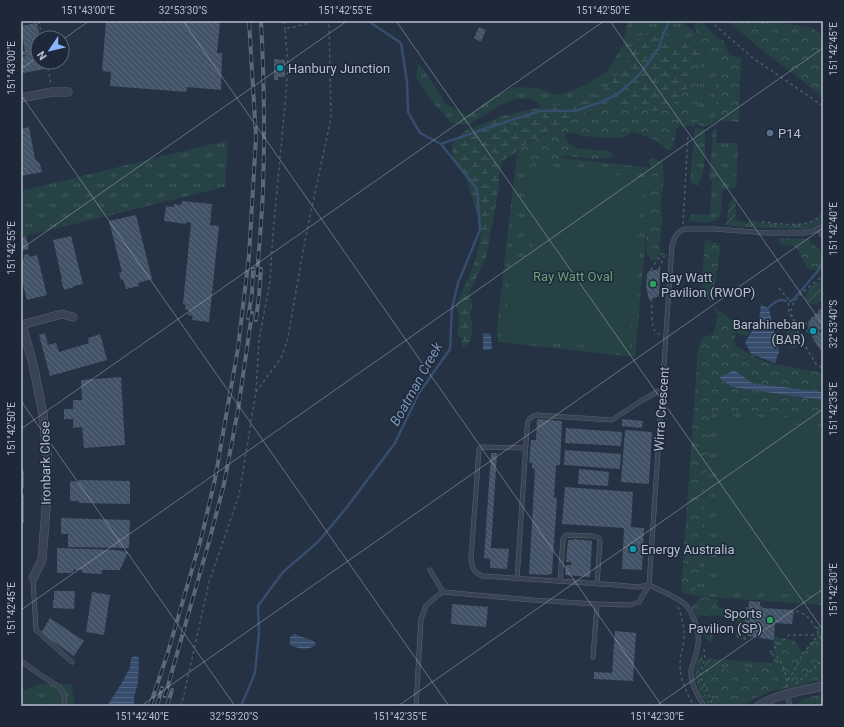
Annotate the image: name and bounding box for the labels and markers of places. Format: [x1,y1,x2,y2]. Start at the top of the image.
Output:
place label: Hanbury Junction [288,61,390,76]
marker: Hanbury Junction [275,63,285,73]
place label: P14 [778,126,802,141]
marker: P14 [765,128,775,138]
place label: Ray Watt Pavilion (RWOP) [661,270,755,300]
marker: Ray Watt Pavilion (RWOP) [648,279,658,289]
place label: Barahineban (BAR) [733,317,805,347]
marker: Barahineban (BAR) [808,326,818,336]
place label: Energy Australia [641,542,735,557]
marker: Energy Australia [628,544,638,554]
place label: Sports Pavilion (SP) [688,606,762,636]
marker: Sports Pavilion (SP) [765,615,775,625]

